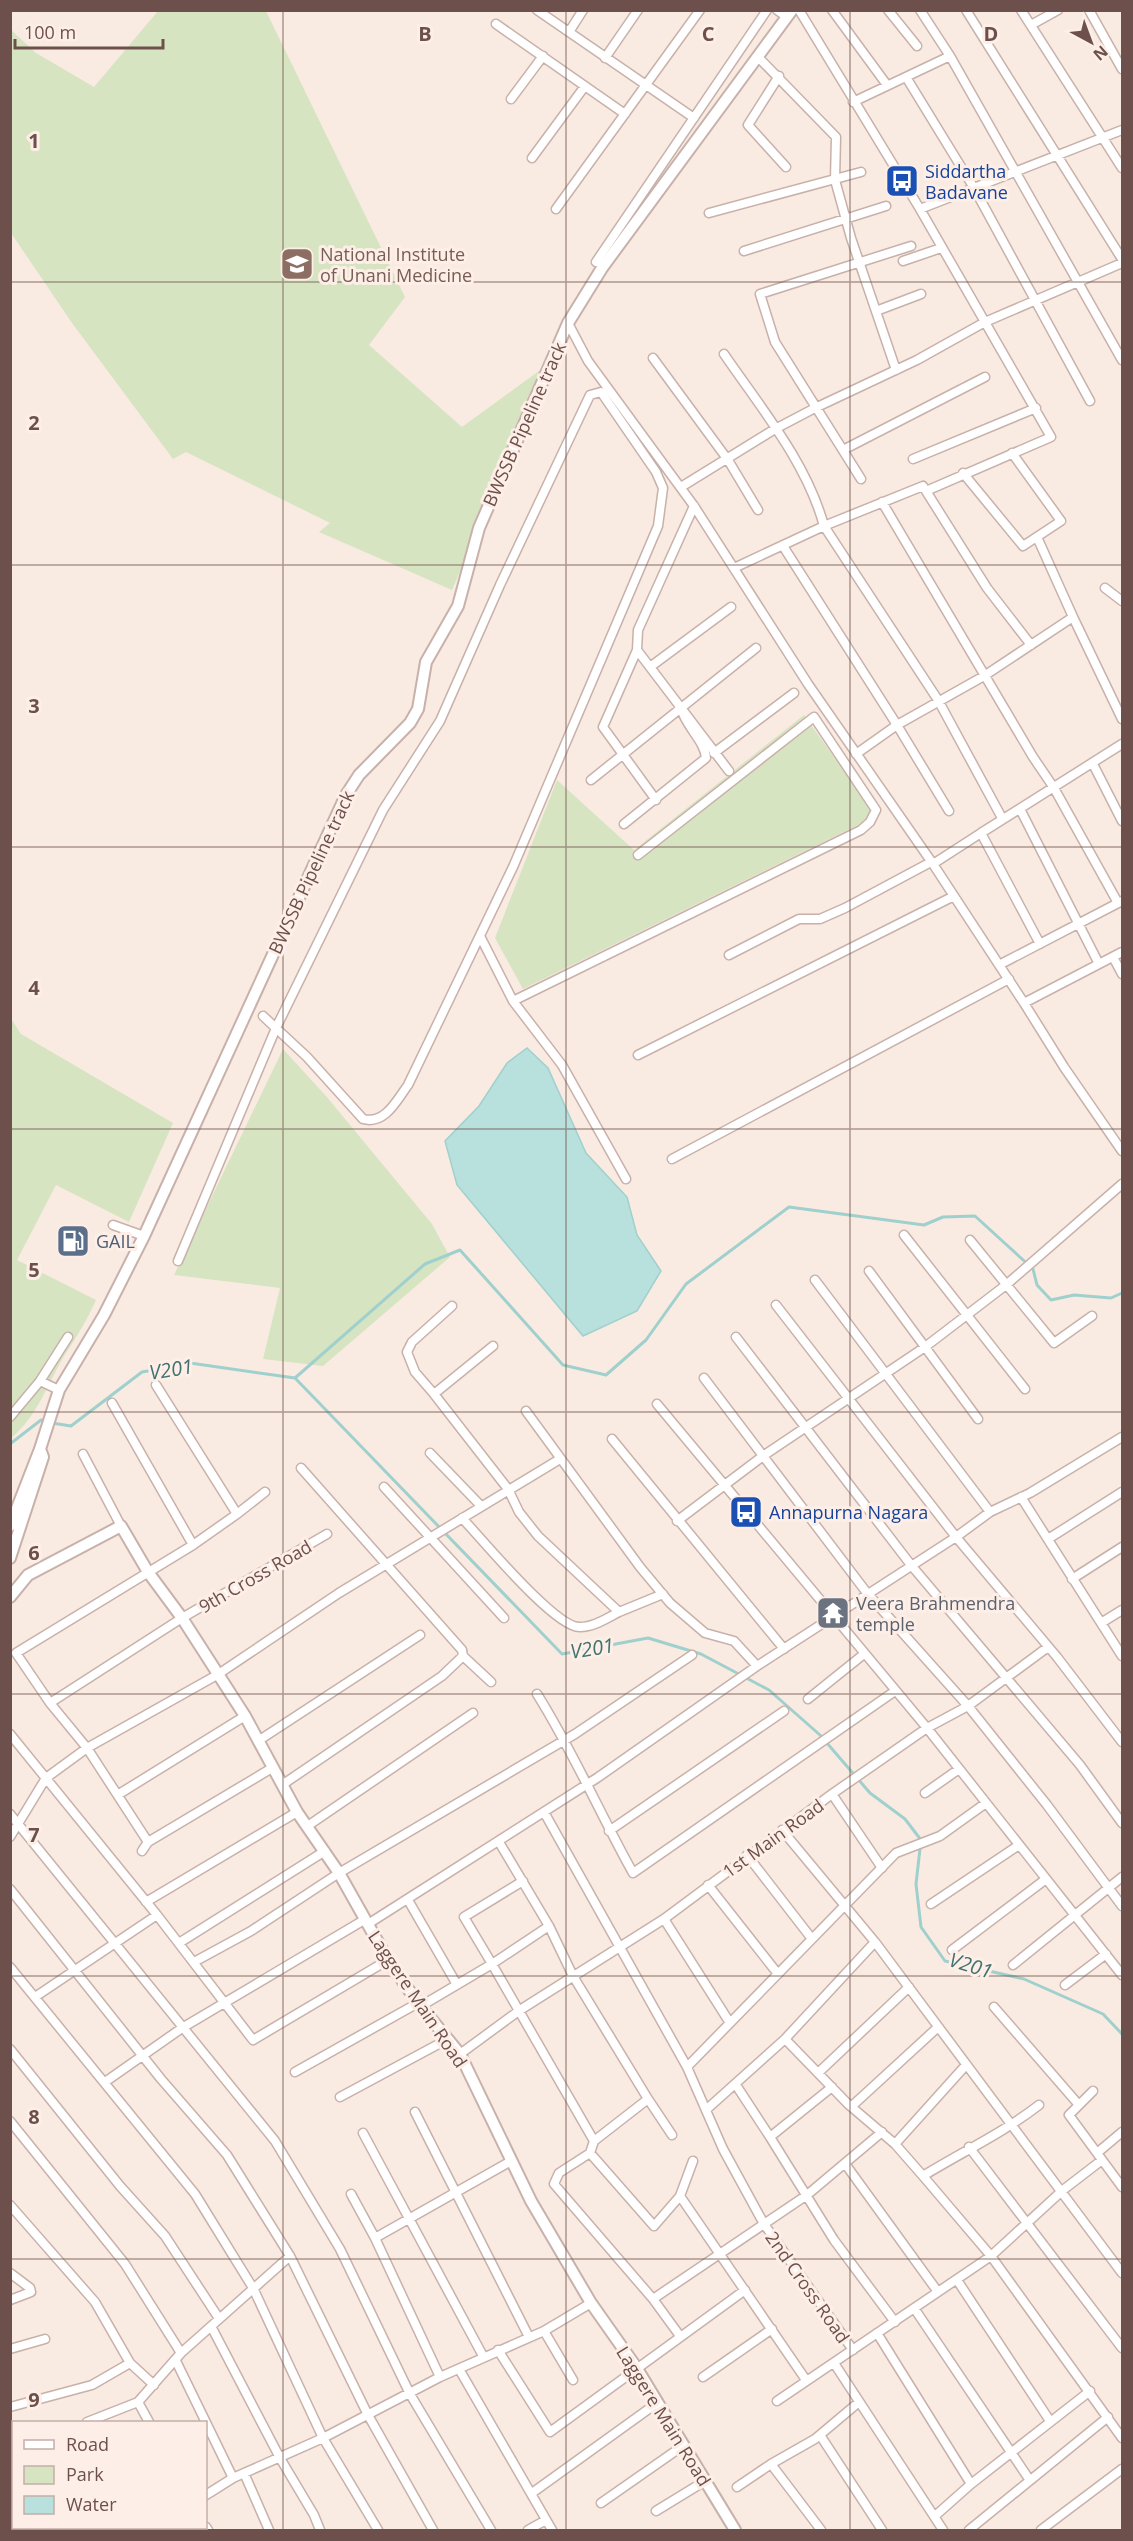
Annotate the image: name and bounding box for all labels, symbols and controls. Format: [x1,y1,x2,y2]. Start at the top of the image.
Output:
scale bar [15,12,164,50]
north arrow [1061,12,1121,72]
text: 100 m [24,20,76,44]
text: B [418,20,432,47]
text: C [702,20,715,47]
text: D [984,20,998,47]
text: N [1089,41,1113,66]
text: 1 [28,127,40,154]
place label: Siddartha Badavane [925,159,1008,204]
bus stop icon: Siddartha Badavane [884,163,920,199]
place label: National Institute of Unani Medicine [320,242,472,287]
school or university icon: National Institute of Unani Medicine [279,246,315,282]
street label: BWSSB Pipeline track [477,338,571,510]
text: 2 [28,409,40,436]
text: 3 [28,692,40,719]
street label: BWSSB Pipeline track [263,786,360,958]
text: 4 [28,974,40,1001]
fuel station icon: GAIL [55,1223,91,1259]
place label: GAIL [96,1229,135,1253]
text: 5 [28,1256,40,1283]
water label: V201 [147,1352,195,1386]
bus stop icon: Annapurna Nagara [728,1494,764,1530]
place label: Annapurna Nagara [769,1500,928,1524]
street label: 9th Cross Road [194,1534,316,1618]
text: 6 [28,1539,40,1566]
place label: Veera Brahmendra temple [856,1591,1015,1636]
temple icon: Veera Brahmendra temple [815,1595,851,1631]
water label: V201 [568,1631,616,1665]
street label: 1st Main Road [718,1793,828,1883]
text: 7 [28,1821,40,1848]
street label: Laggere Main Road [363,1926,473,2072]
water label: V201 [946,1946,996,1984]
text: 8 [28,2103,40,2130]
street label: 2nd Cross Road [761,2226,855,2348]
street label: Laggere Main Road [611,2342,717,2490]
text: 9 [28,2386,40,2413]
legend [12,2421,207,2529]
text: Road [66,2432,109,2456]
text: Park [66,2462,104,2486]
text: Water [66,2492,117,2516]

